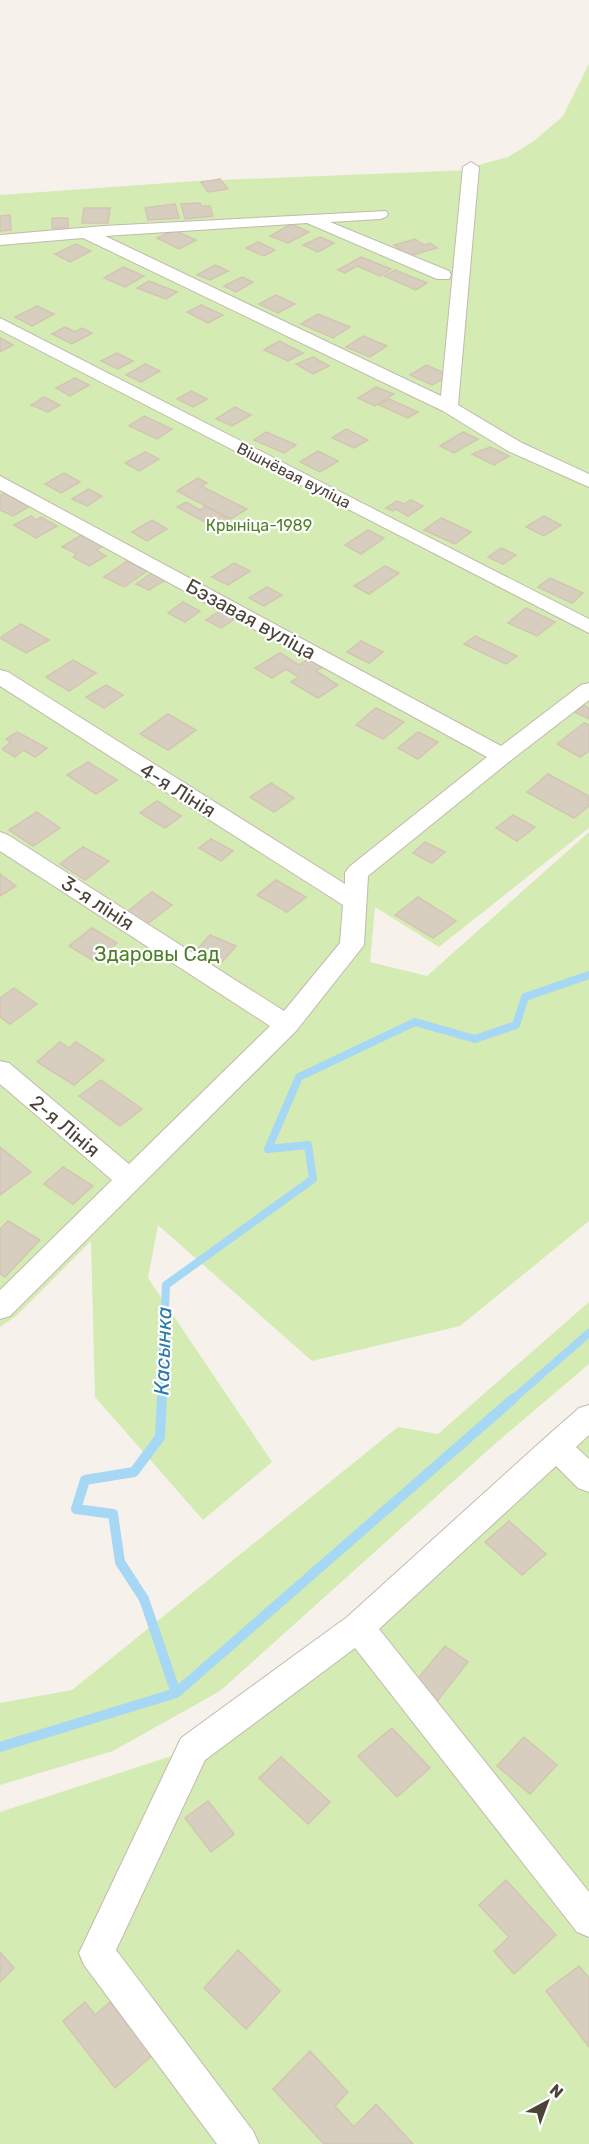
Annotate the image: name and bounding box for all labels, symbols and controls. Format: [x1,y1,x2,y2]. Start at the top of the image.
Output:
street label: Вішнёвая вуліца [234,439,354,512]
park label: Крыніца-1989 [206,516,312,535]
street label: Бэзавая вуліца [182,573,320,665]
street label: 4-я Лінія [136,757,220,823]
street label: 3-я лінія [57,871,139,935]
park label: Здаровы Сад [94,942,220,966]
street label: 2-я Лінія [25,1090,105,1162]
water label: Касынка [148,1306,177,1396]
north arrow [517,2072,577,2132]
text: N [546,2080,567,2102]

